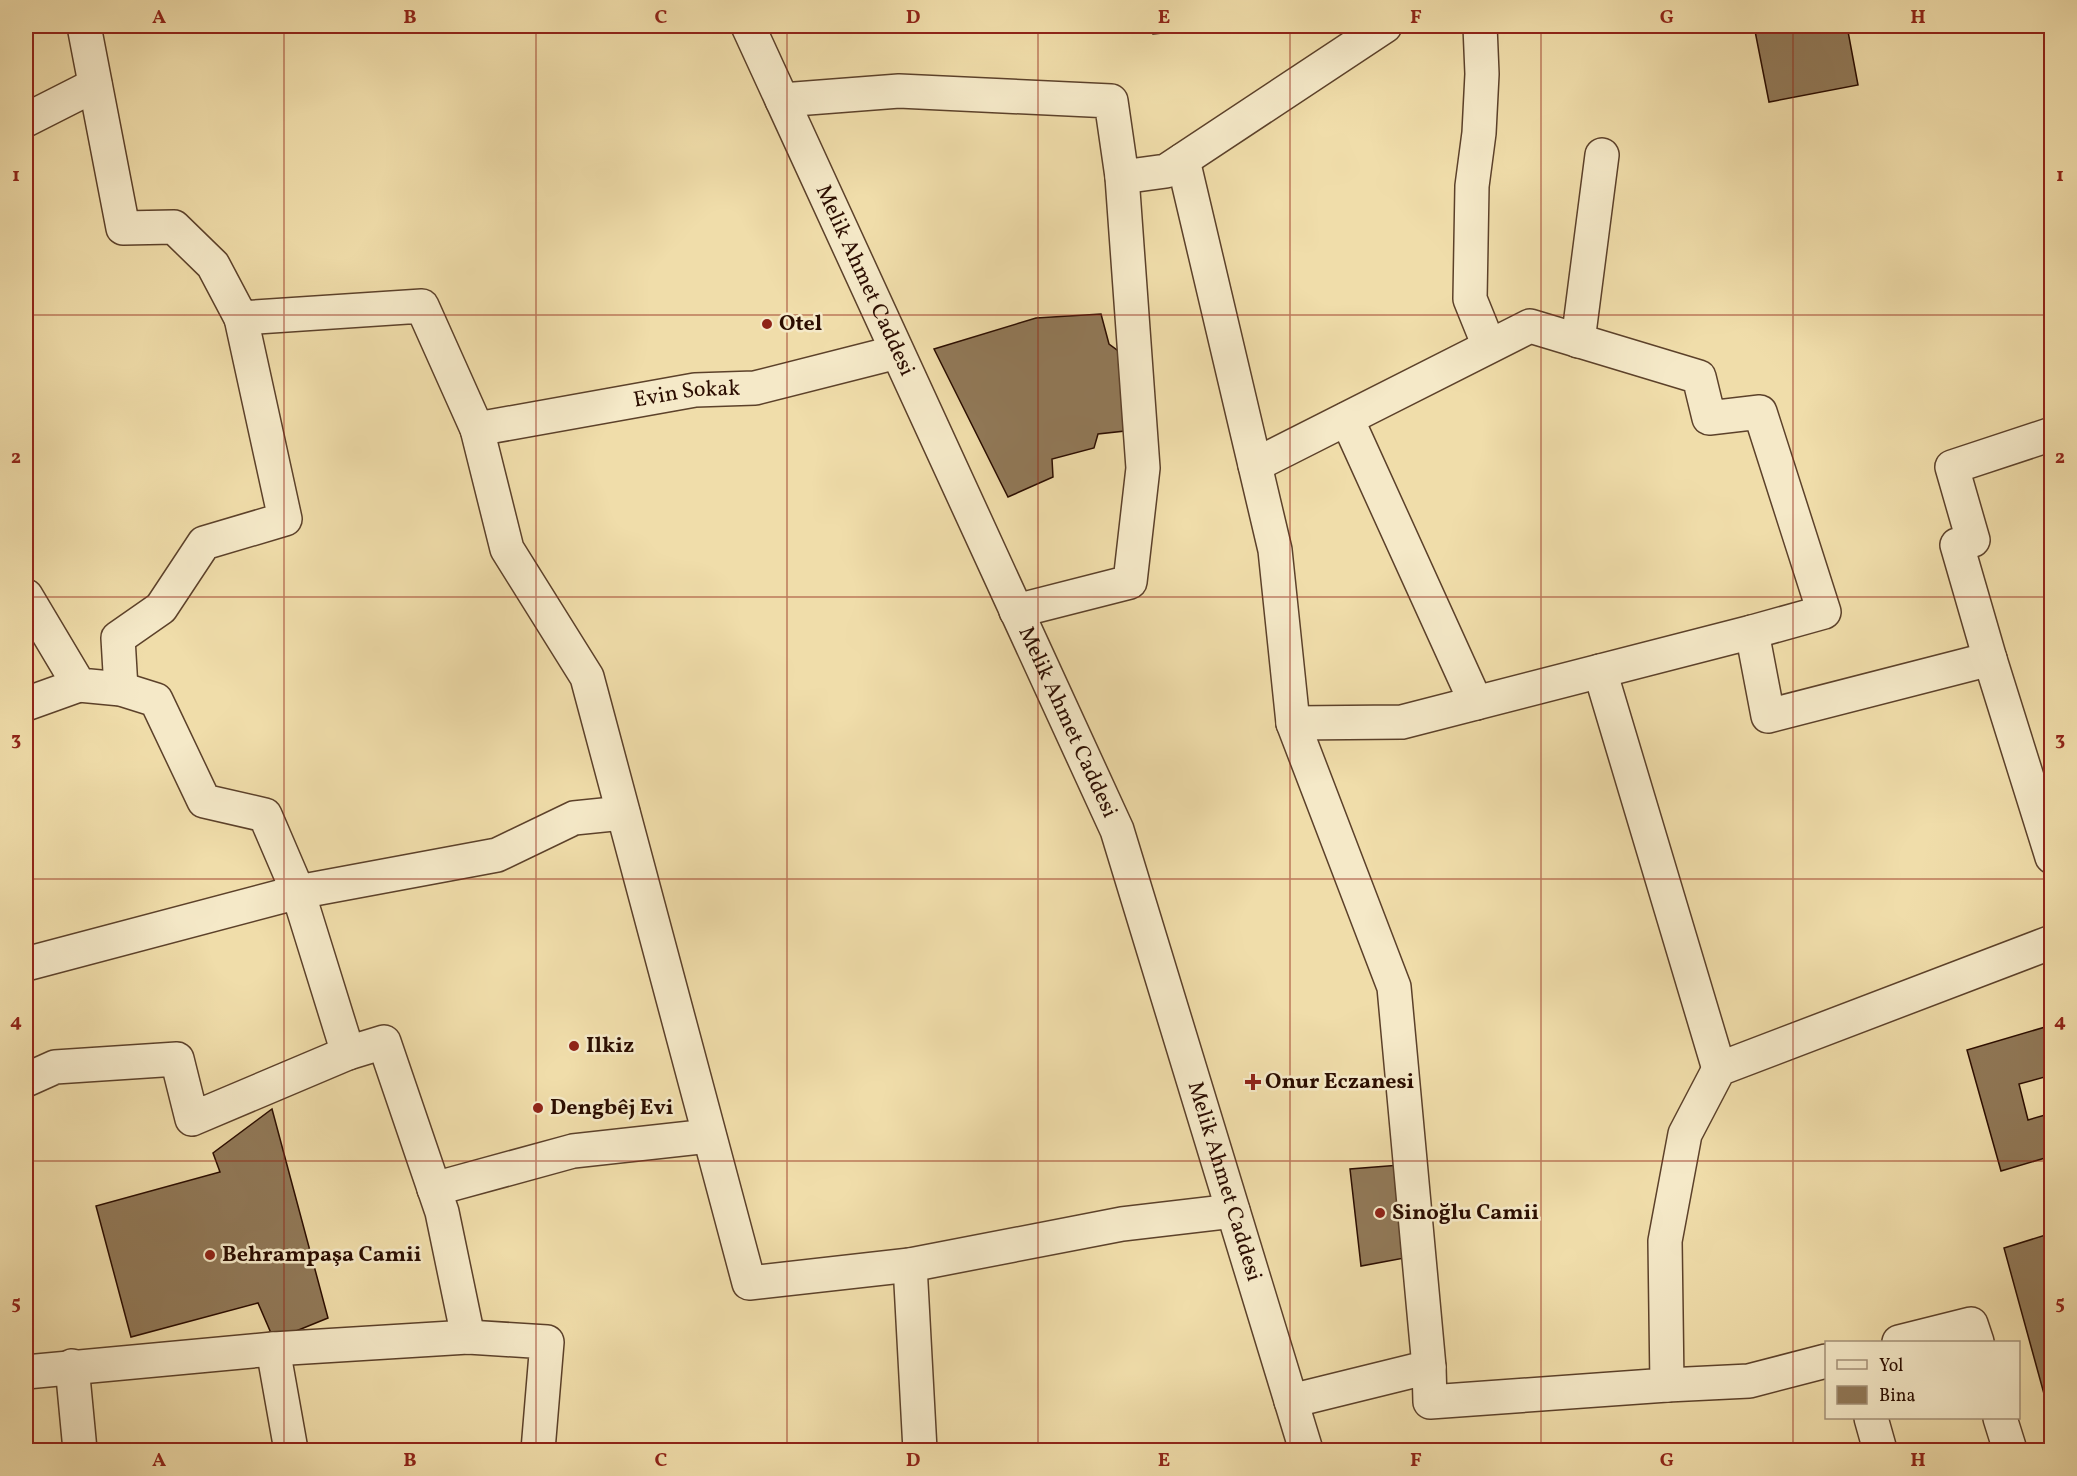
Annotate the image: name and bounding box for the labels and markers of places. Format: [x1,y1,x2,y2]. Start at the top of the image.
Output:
place label: Otel [779,309,822,340]
marker: Otel [760,317,774,331]
place label: Ilkiz [586,1031,634,1062]
marker: Ilkiz [567,1039,581,1053]
place label: Onur Eczanesi [1265,1067,1414,1098]
marker: Onur Eczanesi [1246,1075,1260,1089]
place label: Dengbêj Evi [550,1093,674,1124]
marker: Dengbêj Evi [531,1101,545,1115]
place label: Sinoğlu Camii [1392,1198,1539,1229]
marker: Sinoğlu Camii [1373,1206,1387,1220]
place label: Behrampaşa Camii [222,1240,422,1271]
marker: Behrampaşa Camii [203,1248,217,1262]

